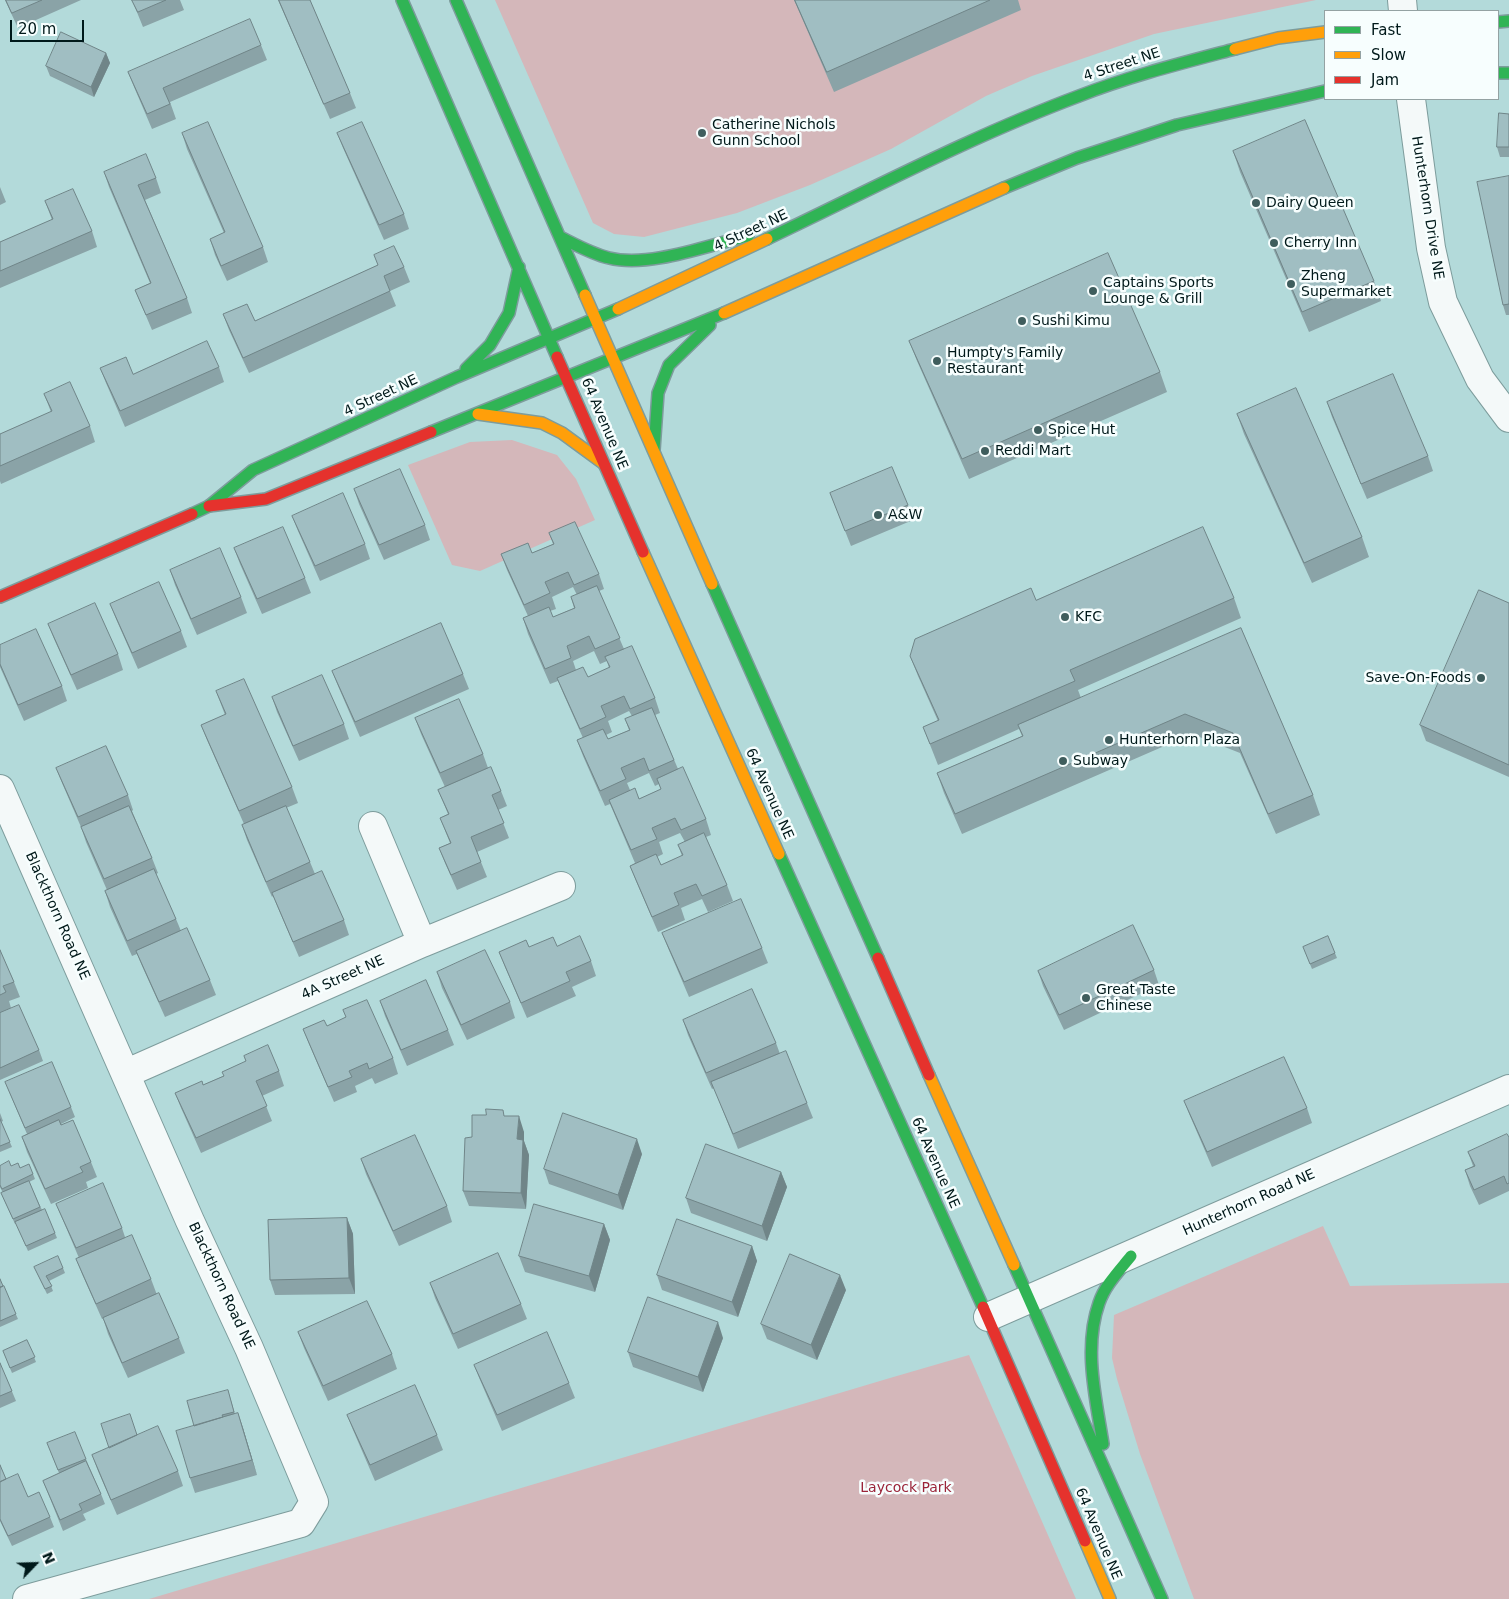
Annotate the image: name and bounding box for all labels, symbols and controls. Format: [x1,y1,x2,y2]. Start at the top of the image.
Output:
scale bar [12,10,86,42]
legend [1324,10,1499,100]
text: 20 m [18,20,56,38]
text: Fast [1371,21,1401,39]
street label: 4 Street NE [1082,45,1162,85]
text: Slow [1371,46,1406,64]
text: Jam [1371,71,1399,89]
place label: Catherine Nichols Gunn School [712,117,836,150]
marker: Catherine Nichols Gunn School [696,127,708,139]
street label: Hunterhorn Drive NE [1407,135,1447,281]
place label: Dairy Queen [1266,195,1354,211]
marker: Dairy Queen [1250,197,1262,209]
street label: 4 Street NE [711,207,791,255]
place label: Cherry Inn [1284,235,1357,251]
marker: Cherry Inn [1268,237,1280,249]
place label: Zheng Supermarket [1301,268,1391,300]
place label: Captains Sports Lounge & Grill [1103,275,1214,308]
marker: Zheng Supermarket [1285,278,1297,290]
marker: Captains Sports Lounge & Grill [1087,285,1099,297]
place label: Sushi Kimu [1032,313,1110,329]
marker: Sushi Kimu [1016,315,1028,327]
place label: Humpty's Family Restaurant [947,345,1063,378]
marker: Humpty's Family Restaurant [931,355,943,367]
street label: 4 Street NE [341,372,421,420]
street label: 64 Avenue NE [577,376,631,472]
place label: Spice Hut [1048,422,1115,438]
marker: Spice Hut [1032,424,1044,436]
place label: Reddi Mart [995,443,1071,459]
marker: Reddi Mart [979,445,991,457]
place label: A&W [888,507,922,523]
marker: A&W [872,509,884,521]
place label: KFC [1075,609,1102,625]
marker: KFC [1059,611,1071,623]
place label: Save-On-Foods [1365,670,1471,686]
marker: Save-On-Foods [1475,672,1487,684]
place label: Hunterhorn Plaza [1119,732,1240,748]
marker: Hunterhorn Plaza [1103,734,1115,746]
street label: 64 Avenue NE [741,746,797,842]
place label: Subway [1073,753,1128,769]
marker: Subway [1057,755,1069,767]
street label: Blackthorn Road NE [21,849,93,983]
street label: 4A Street NE [299,952,387,1004]
place label: Great Taste Chinese [1096,982,1176,1014]
marker: Great Taste Chinese [1080,992,1092,1004]
street label: 64 Avenue NE [907,1115,963,1211]
street label: Hunterhorn Road NE [1180,1166,1318,1240]
street label: Blackthorn Road NE [184,1220,258,1352]
park label: Laycock Park [860,1480,952,1496]
street label: 64 Avenue NE [1071,1486,1125,1582]
north arrow [10,1539,60,1589]
text: N [39,1549,58,1567]

